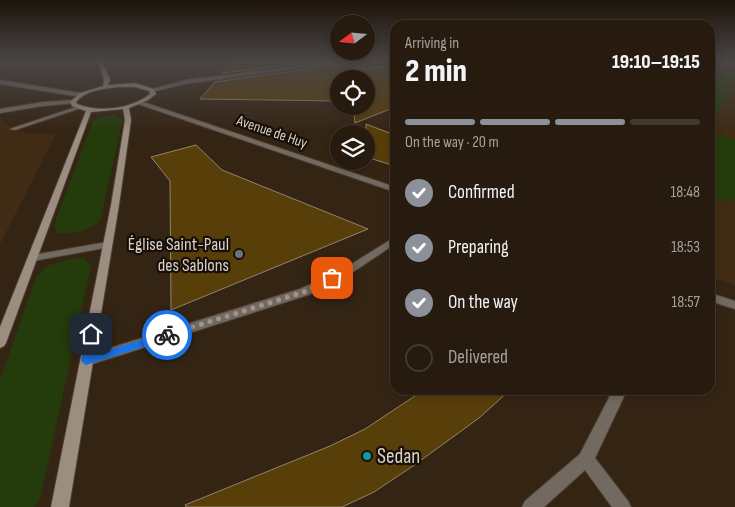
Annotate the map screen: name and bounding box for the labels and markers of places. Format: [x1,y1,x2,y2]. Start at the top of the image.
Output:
place label: Église Saint-Paul des Sablons [128,234,229,276]
marker: Église Saint-Paul des Sablons [233,248,245,260]
pin [311,257,353,299]
pin [70,313,112,355]
place label: Sedan [377,444,420,469]
marker: Sedan [361,450,373,462]

